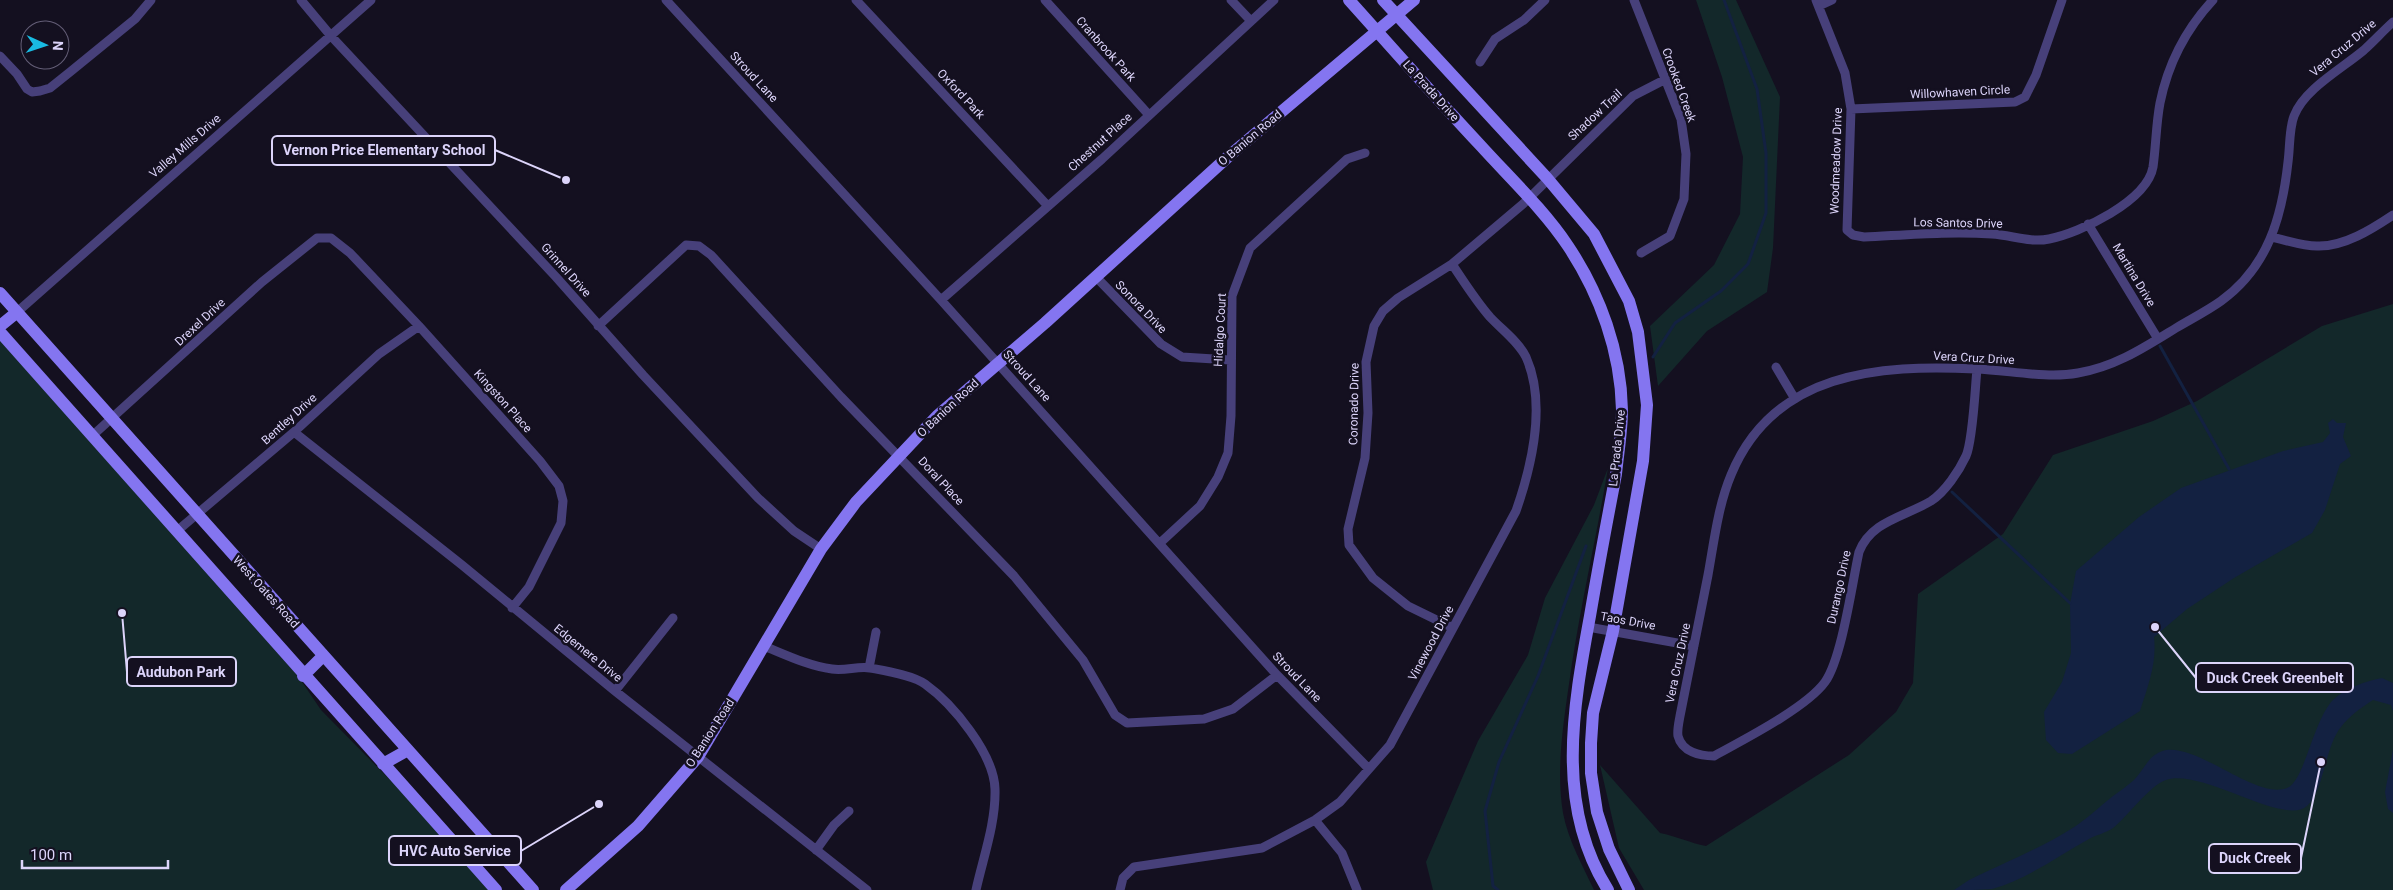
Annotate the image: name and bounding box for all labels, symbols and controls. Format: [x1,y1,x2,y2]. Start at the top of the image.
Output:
street label: Cranbrook Park [1073,14,1139,85]
street label: Vera Cruz Drive [2307,16,2379,80]
north arrow [20,20,70,70]
text: N [50,40,66,51]
street label: Crooked Creek [1659,46,1699,125]
street label: Stroud Lane [727,49,781,105]
street label: La Prada Drive [1400,58,1462,124]
street label: Oxford Park [934,66,988,123]
street label: Willowhaven Circle [1910,82,2010,102]
street label: Shadow Trail [1565,87,1625,143]
street label: O Banion Road [1215,107,1285,169]
street label: Woodmeadow Drive [1827,107,1845,215]
street label: Chestnut Place [1065,110,1135,174]
street label: Valley Mills Drive [146,111,224,181]
callout: Vernon Price Elementary School [272,136,495,165]
text: Vernon Price Elementary School [283,142,485,158]
street label: Los Santos Drive [1913,215,2003,231]
street label: Grinnel Drive [538,240,594,300]
street label: Martina Drive [2110,241,2158,309]
street label: Sonora Drive [1112,278,1170,336]
street label: Hidalgo Court [1211,293,1229,367]
street label: Drexel Drive [172,295,228,349]
street label: Stroud Lane [1000,347,1054,405]
street label: Vera Cruz Drive [1933,349,2015,367]
street label: Coronado Drive [1346,363,1362,445]
street label: Kingston Place [471,367,535,435]
street label: O Banion Road [914,376,982,440]
street label: Bentley Drive [259,391,319,447]
street label: La Prada Drive [1606,409,1628,487]
street label: Doral Place [915,454,967,508]
street label: Durango Drive [1824,549,1854,625]
street label: West Oates Road [230,553,302,631]
street label: Vinewood Drive [1405,603,1457,683]
street label: Taos Drive [1599,609,1657,633]
street label: Edgemere Drive [551,621,625,685]
street label: Vera Cruz Drive [1663,622,1693,704]
street label: Stroud Lane [1270,649,1324,705]
callout: Audubon Park [127,657,236,686]
callout: Duck Creek Greenbelt [2196,663,2353,692]
text: Audubon Park [136,664,226,680]
text: Duck Creek Greenbelt [2207,670,2344,686]
street label: O Banion Road [683,696,737,770]
callout: HVC Auto Service [389,836,521,865]
scale bar [22,838,169,870]
text: HVC Auto Service [399,843,511,859]
callout: Duck Creek [2209,844,2301,873]
text: 100 m [30,846,72,864]
text: Duck Creek [2219,850,2291,866]

